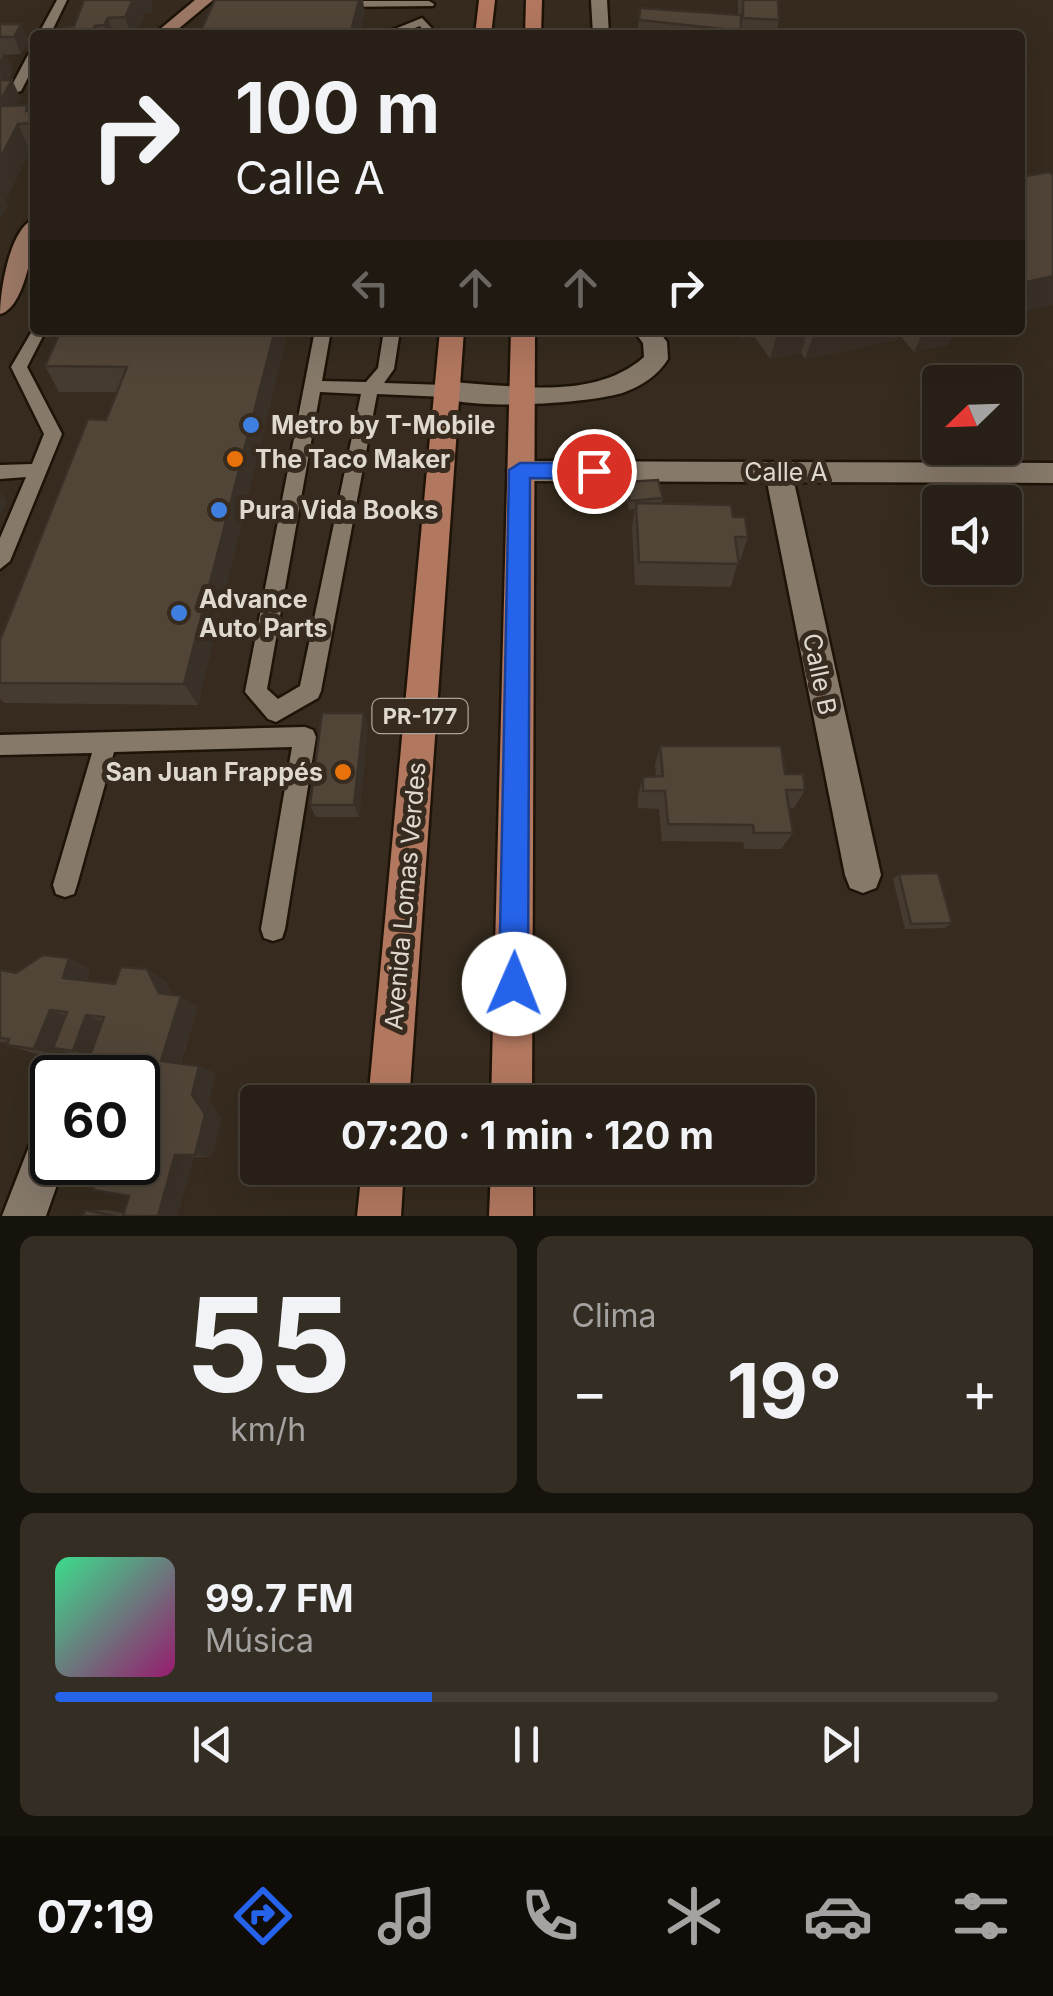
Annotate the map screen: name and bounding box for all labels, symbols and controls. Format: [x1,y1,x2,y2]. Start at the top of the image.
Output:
text: 100 m [235,65,440,150]
icon: right [70,70,200,200]
text: Calle A [235,150,385,205]
icon: left [343,260,398,315]
icon: ahead [448,260,503,315]
icon: ahead [553,260,608,315]
icon: right [658,260,713,315]
north arrow [922,365,1022,465]
map controls [922,365,1022,585]
place label: Metro by T-Mobile [271,410,495,440]
marker: Metro by T-Mobile [240,414,262,436]
pin [552,429,637,514]
place label: The Taco Maker [255,444,450,474]
icon: arrive [567,444,622,499]
marker: The Taco Maker [224,448,246,470]
street label: Calle A [744,457,828,487]
button: sound [922,485,1022,585]
place label: Pura Vida Books [239,495,438,525]
marker: Pura Vida Books [208,499,230,521]
place label: Advance Auto Parts [199,584,327,643]
marker: Advance Auto Parts [168,602,190,624]
street label: Calle B [797,631,843,717]
road number: PR-177 [372,699,468,733]
place label: San Juan Frappés [106,757,323,787]
marker: San Juan Frappés [332,761,354,783]
street label: Avenida Lomas Verdes [378,761,432,1031]
position arrow [462,932,566,1036]
speed limit sign: 60 [30,1055,160,1185]
text: 07:20 · 1 min · 120 m [341,1112,714,1158]
text: 55 [185,1266,351,1423]
text: Clima [572,1296,656,1335]
text: 19° [727,1345,843,1436]
text: − [572,1359,608,1425]
text: + [962,1359,998,1425]
text: km/h [230,1410,306,1449]
text: 99.7 FM [205,1575,354,1621]
text: Música [205,1621,314,1660]
icon: previous [185,1717,240,1772]
icon: pause [499,1717,554,1772]
icon: next [813,1717,868,1772]
icon: directions [228,1881,298,1951]
icon: music [372,1881,442,1951]
icon: phone [515,1881,585,1951]
icon: climate [659,1881,729,1951]
icon: car [803,1881,873,1951]
icon: filters [946,1881,1016,1951]
text: 07:19 [37,1889,155,1944]

